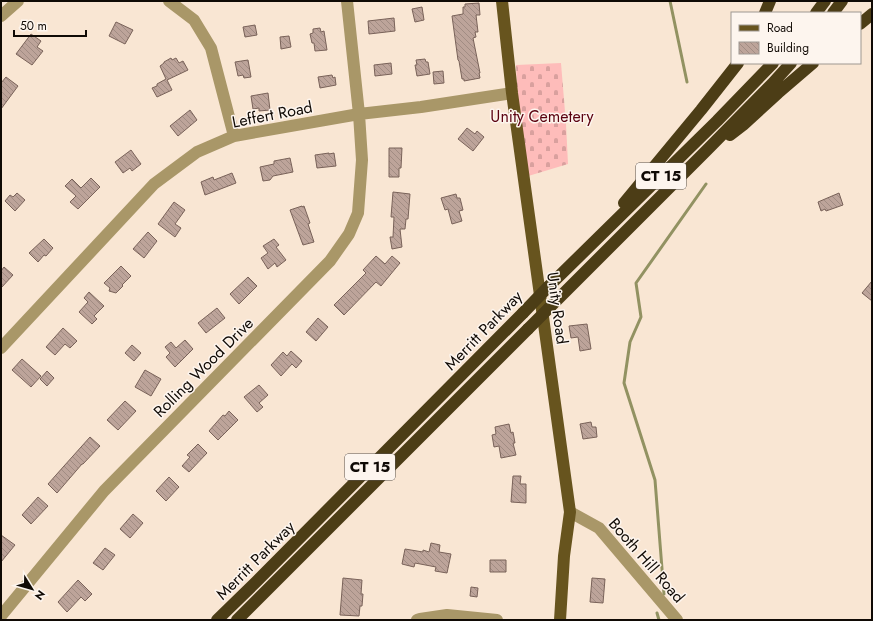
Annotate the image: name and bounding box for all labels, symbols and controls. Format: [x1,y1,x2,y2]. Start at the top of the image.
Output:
scale bar [14,12,86,38]
legend [731,12,861,64]
text: 50 m [20,17,47,35]
text: Road [767,19,793,37]
text: Building [767,39,809,57]
street label: Leffert Road [230,95,314,134]
park label: Unity Cemetery [490,105,595,128]
road number: CT 15 [636,163,686,189]
street label: Unity Road [541,270,574,346]
street label: Merritt Parkway [439,285,528,375]
street label: Rolling Wood Drive [148,312,259,423]
road number: CT 15 [345,454,395,480]
street label: Booth Hill Road [603,513,690,608]
street label: Merritt Parkway [211,515,301,605]
north arrow [12,569,52,609]
text: N [31,587,49,603]

